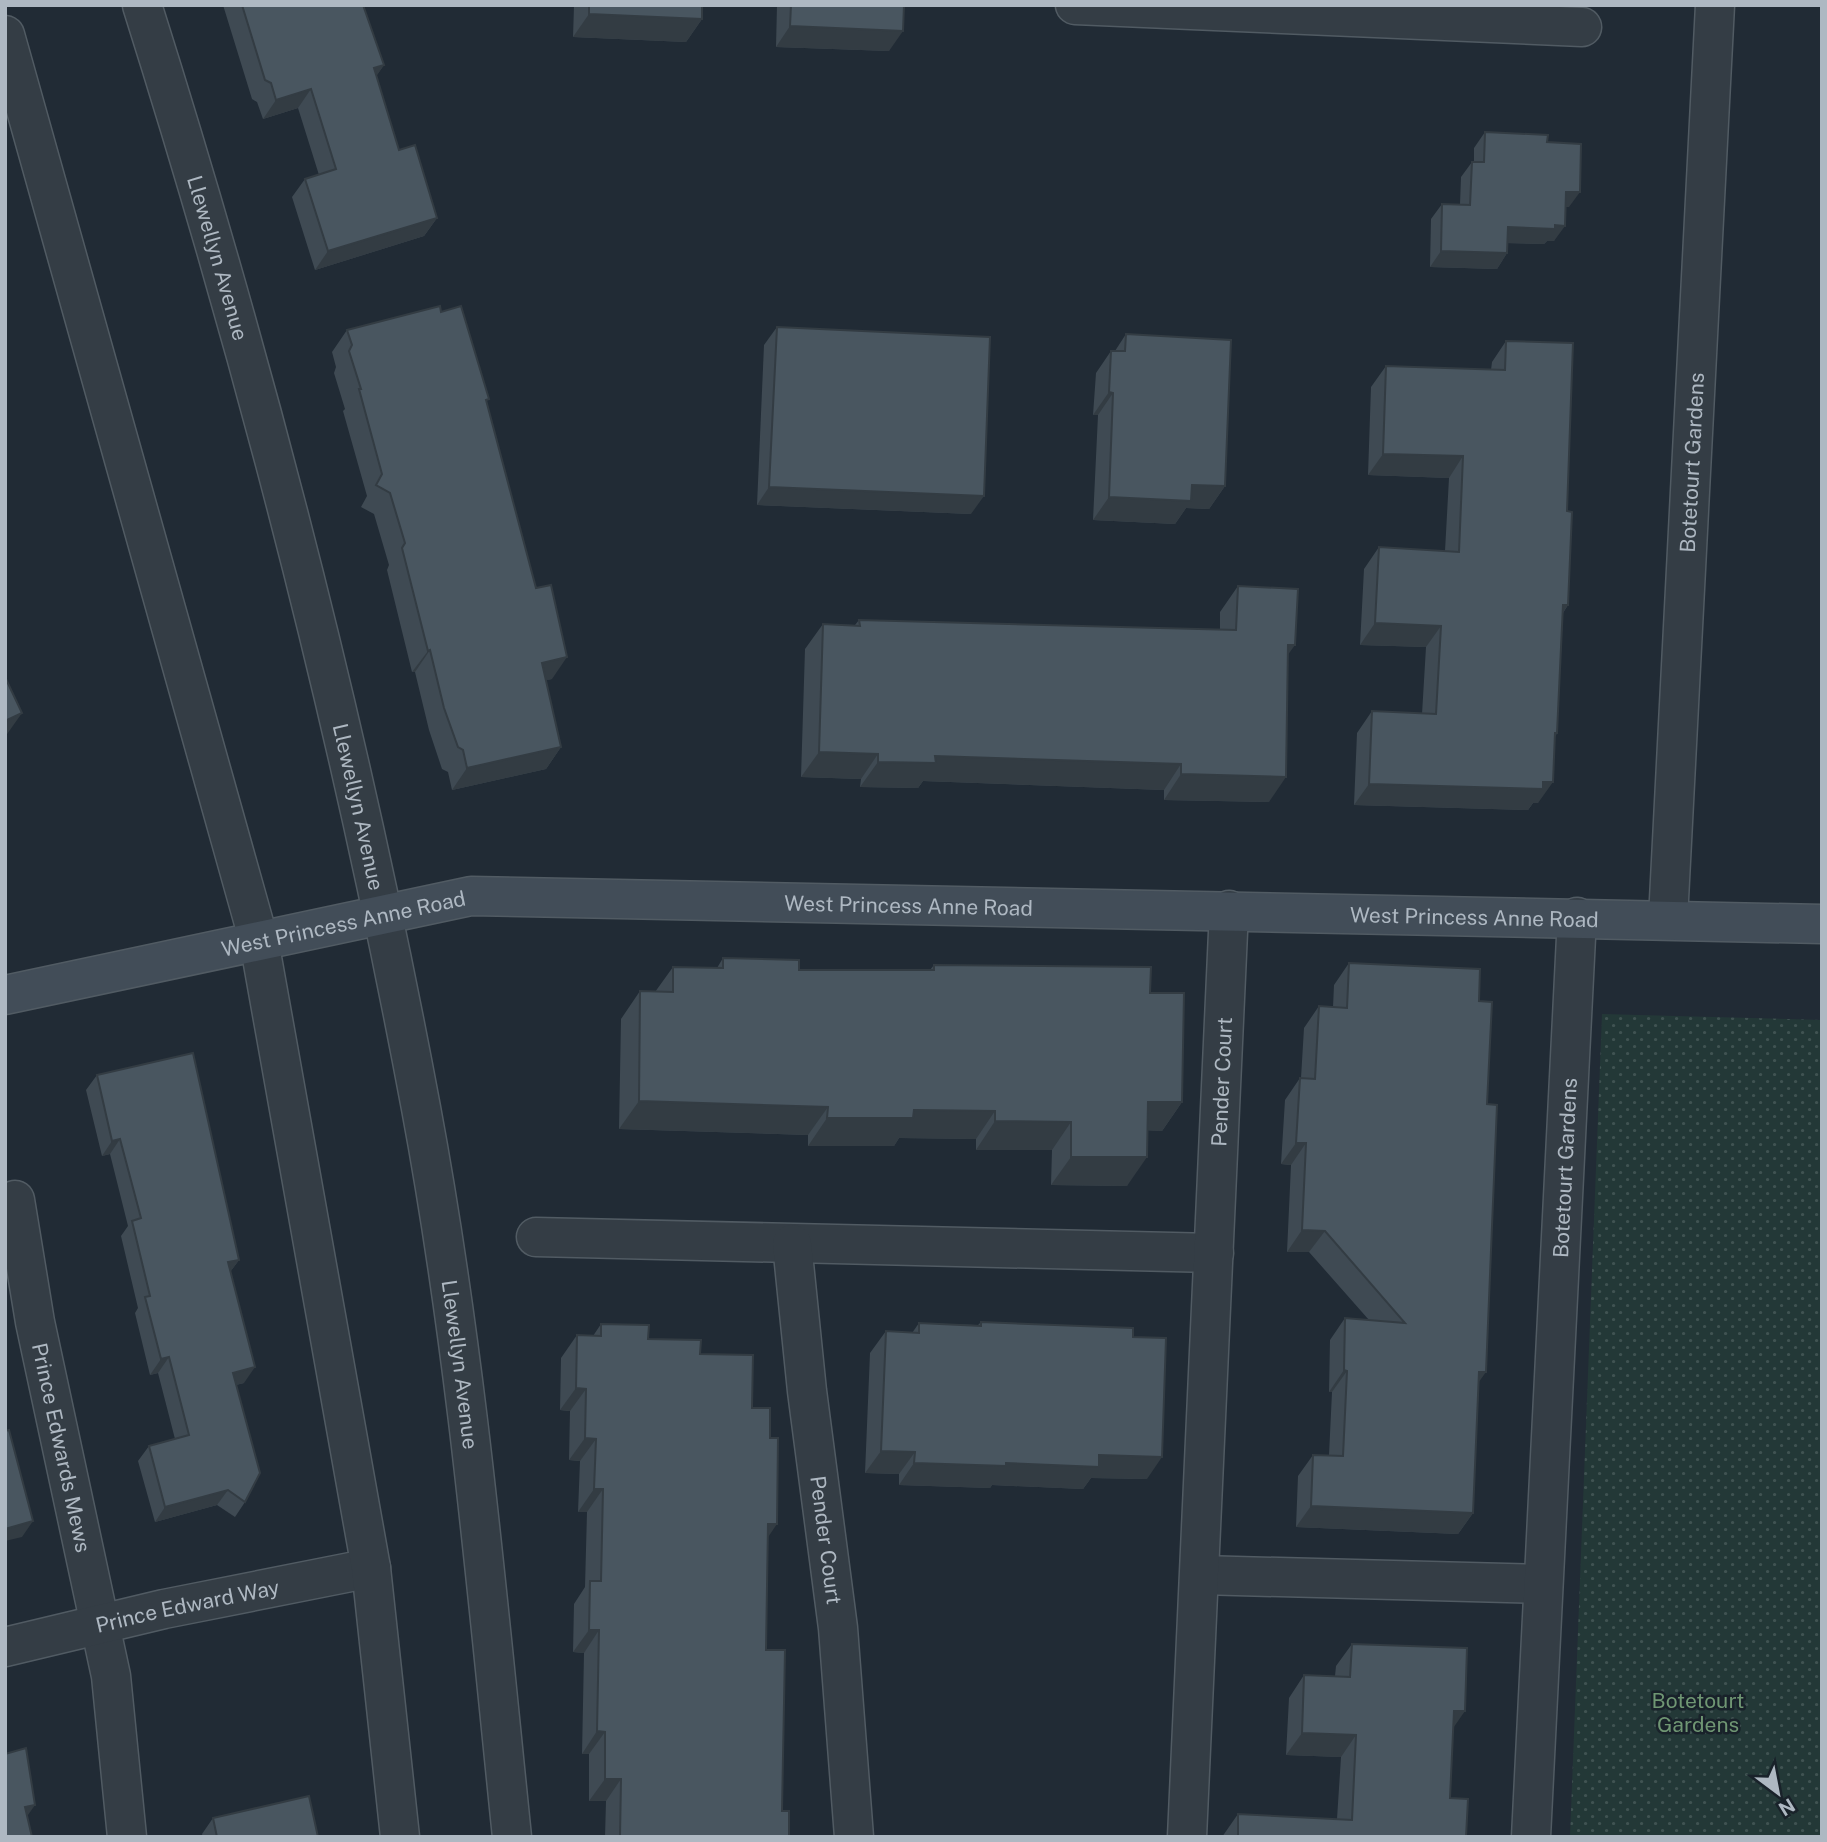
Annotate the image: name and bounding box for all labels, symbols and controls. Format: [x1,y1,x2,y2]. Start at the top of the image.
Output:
street label: Llewellyn Avenue [182,172,254,343]
street label: Botetourt Gardens [1674,372,1709,553]
street label: Llewellyn Avenue [328,721,390,893]
street label: West Princess Anne Road [219,885,468,961]
street label: West Princess Anne Road [784,890,1033,920]
street label: West Princess Anne Road [1350,902,1599,932]
street label: Pender Court [1206,1016,1237,1147]
street label: Botetourt Gardens [1547,1077,1581,1258]
street label: Llewellyn Avenue [437,1278,484,1451]
street label: Prince Edwards Mews [27,1340,97,1555]
street label: Pender Court [806,1474,847,1606]
street label: Prince Edward Way [93,1574,281,1637]
park label: Botetourt Gardens [1652,1688,1744,1737]
north arrow [1743,1758,1813,1828]
text: N [1775,1794,1799,1821]

